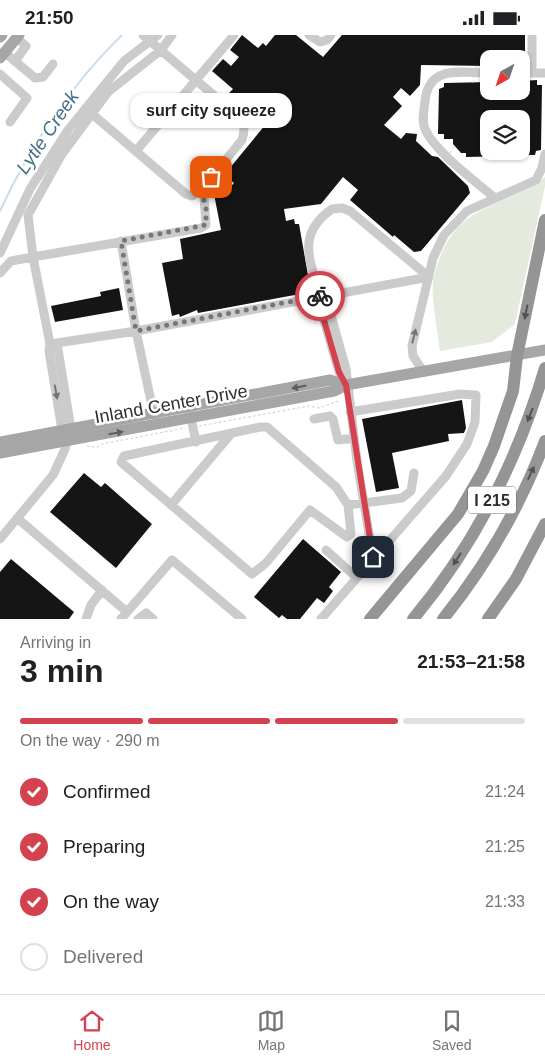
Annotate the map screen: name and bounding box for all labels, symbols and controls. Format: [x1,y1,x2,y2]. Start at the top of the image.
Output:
text: 21:50 [25,7,74,28]
north arrow [480,50,530,100]
map controls [480,50,530,160]
water label: Lytle Creek [12,85,84,178]
callout: surf city squeeze [130,92,292,127]
text: surf city squeeze [146,102,276,119]
button: layers [480,110,530,160]
pin [190,156,232,198]
icon: bag [197,163,225,191]
courier [295,271,345,321]
icon: bike [306,282,334,310]
one-way arrow [521,304,529,320]
one-way arrow [411,329,419,344]
street label: Inland Center Drive [93,381,249,427]
one-way arrow [290,383,306,391]
one-way arrow [53,385,61,401]
one-way arrow [526,407,533,422]
one-way arrow [108,428,124,436]
one-way arrow [527,466,535,480]
road number: I 215 [468,487,516,513]
pin [352,536,394,578]
icon: home [359,543,387,571]
one-way arrow [452,553,462,566]
text: Arriving in [20,634,91,651]
text: 21:53–21:58 [417,651,525,672]
text: 3 min [20,653,104,689]
text: On the way · 290 m [20,732,160,749]
icon: check [20,778,48,806]
text: Confirmed [63,781,151,802]
text: 21:24 [485,783,525,800]
icon: check [20,833,48,861]
text: Preparing [63,836,145,857]
text: 21:25 [485,838,525,855]
icon: check [20,888,48,916]
text: On the way [63,891,159,912]
text: 21:33 [485,893,525,910]
text: Delivered [63,946,143,967]
tab: Home [73,1007,111,1053]
tab: Map [257,1007,285,1053]
tab: Saved [432,1007,472,1053]

